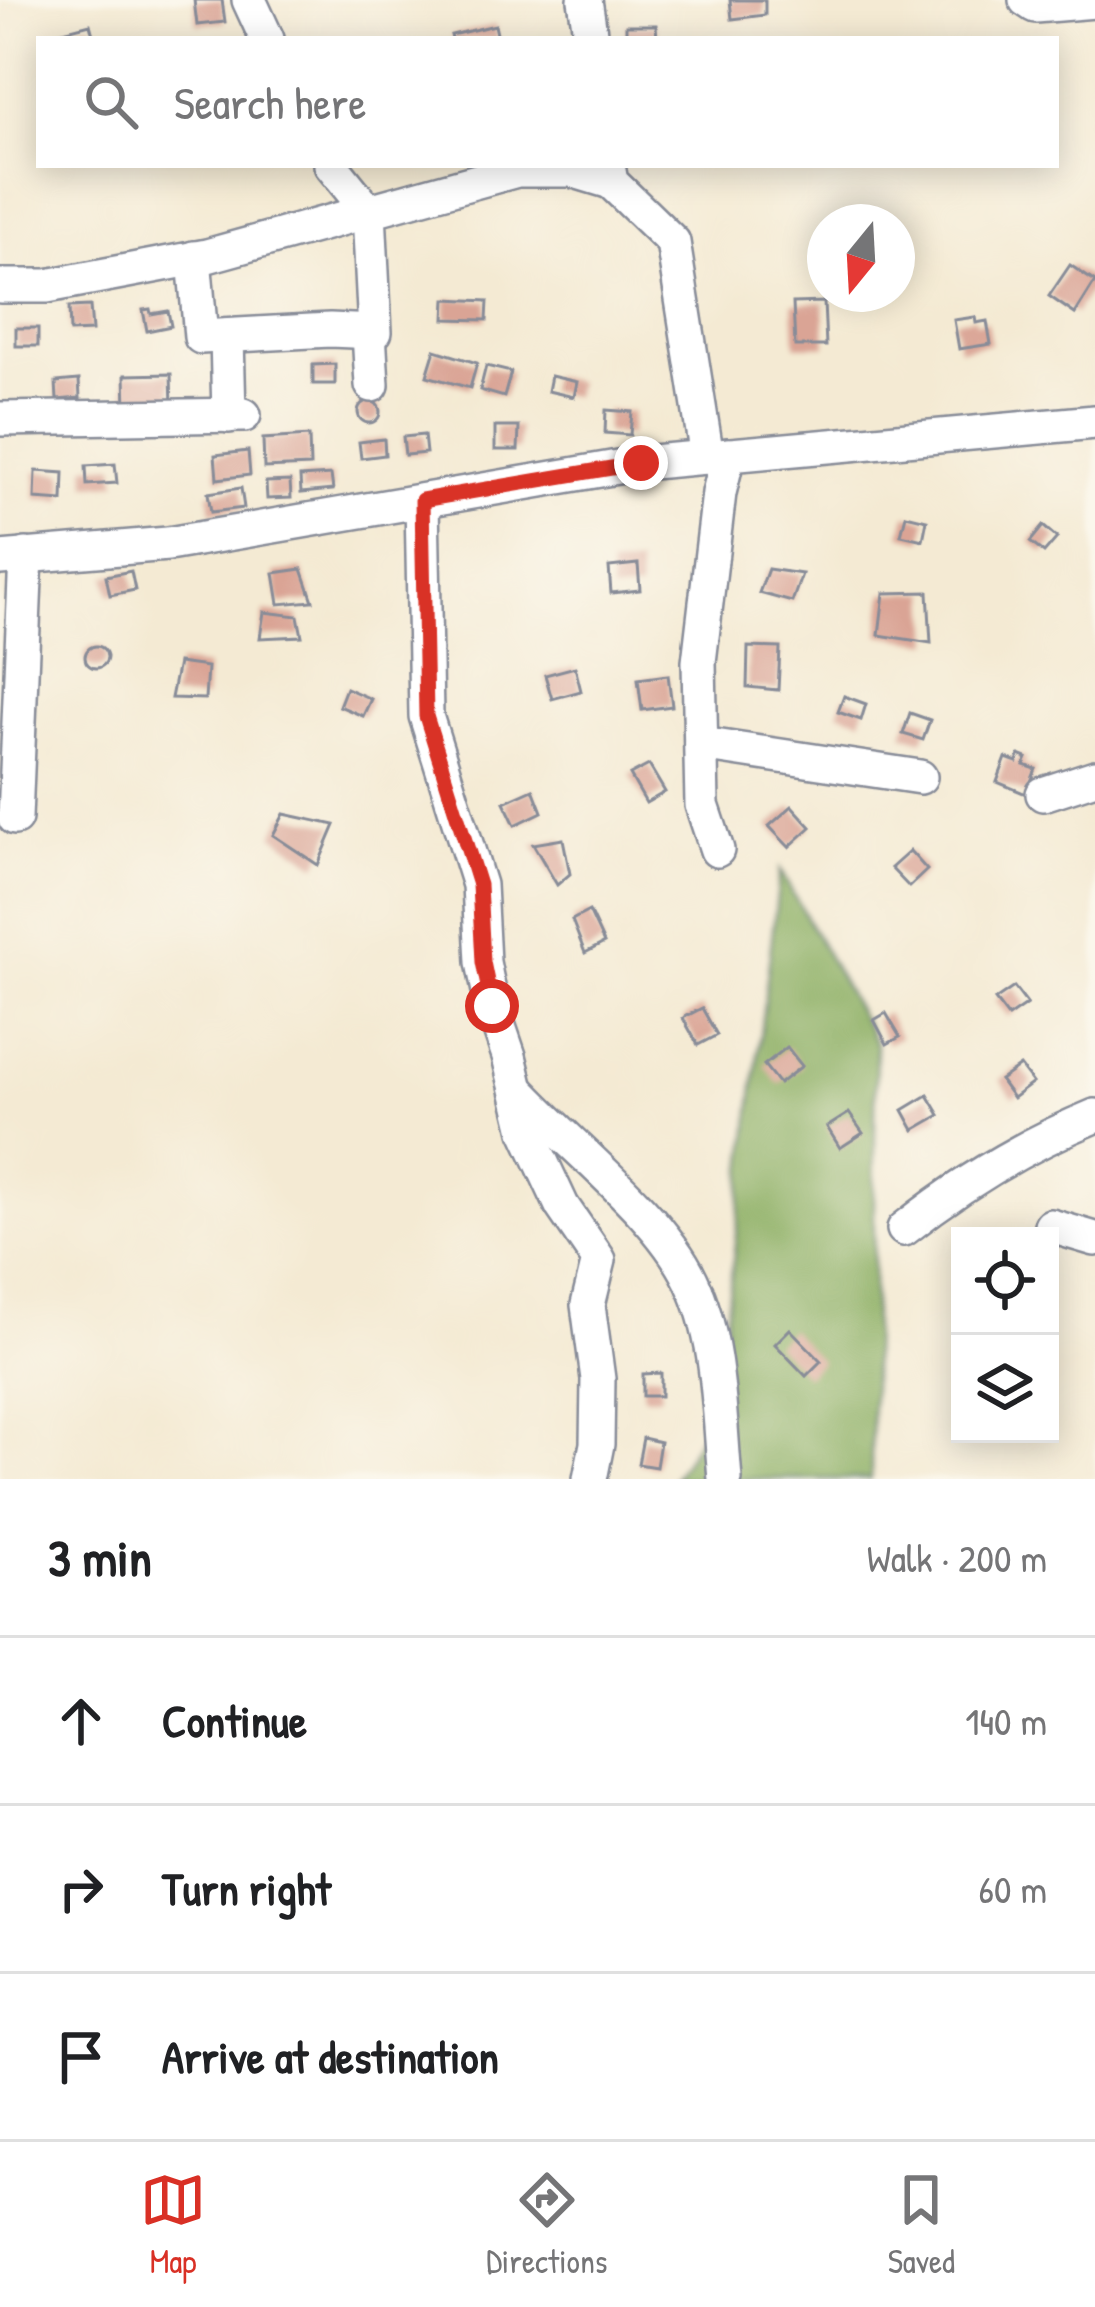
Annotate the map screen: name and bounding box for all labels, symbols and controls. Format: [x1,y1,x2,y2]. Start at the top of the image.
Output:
search box [36,36,1059,168]
icon: search [78,69,144,135]
text: Search here [174,72,366,133]
north arrow [807,204,915,312]
route end [614,436,668,490]
route start [465,979,519,1033]
map controls [951,1227,1059,1443]
button: locate [951,1227,1059,1335]
button: layers [951,1335,1059,1443]
text: 3 min [48,1523,152,1592]
text: Walk · 200 m [867,1531,1047,1584]
icon: ahead [48,1688,114,1754]
text: Continue [162,1690,307,1751]
text: 140 m [965,1694,1047,1747]
icon: right [48,1856,114,1922]
text: Turn right [162,1858,331,1919]
text: 60 m [978,1862,1047,1915]
icon: arrive [48,2024,114,2090]
text: Arrive at destination [162,2026,499,2087]
tab: Map [140,2167,206,2283]
tab: Directions [486,2167,608,2283]
tab: Saved [888,2167,955,2283]

